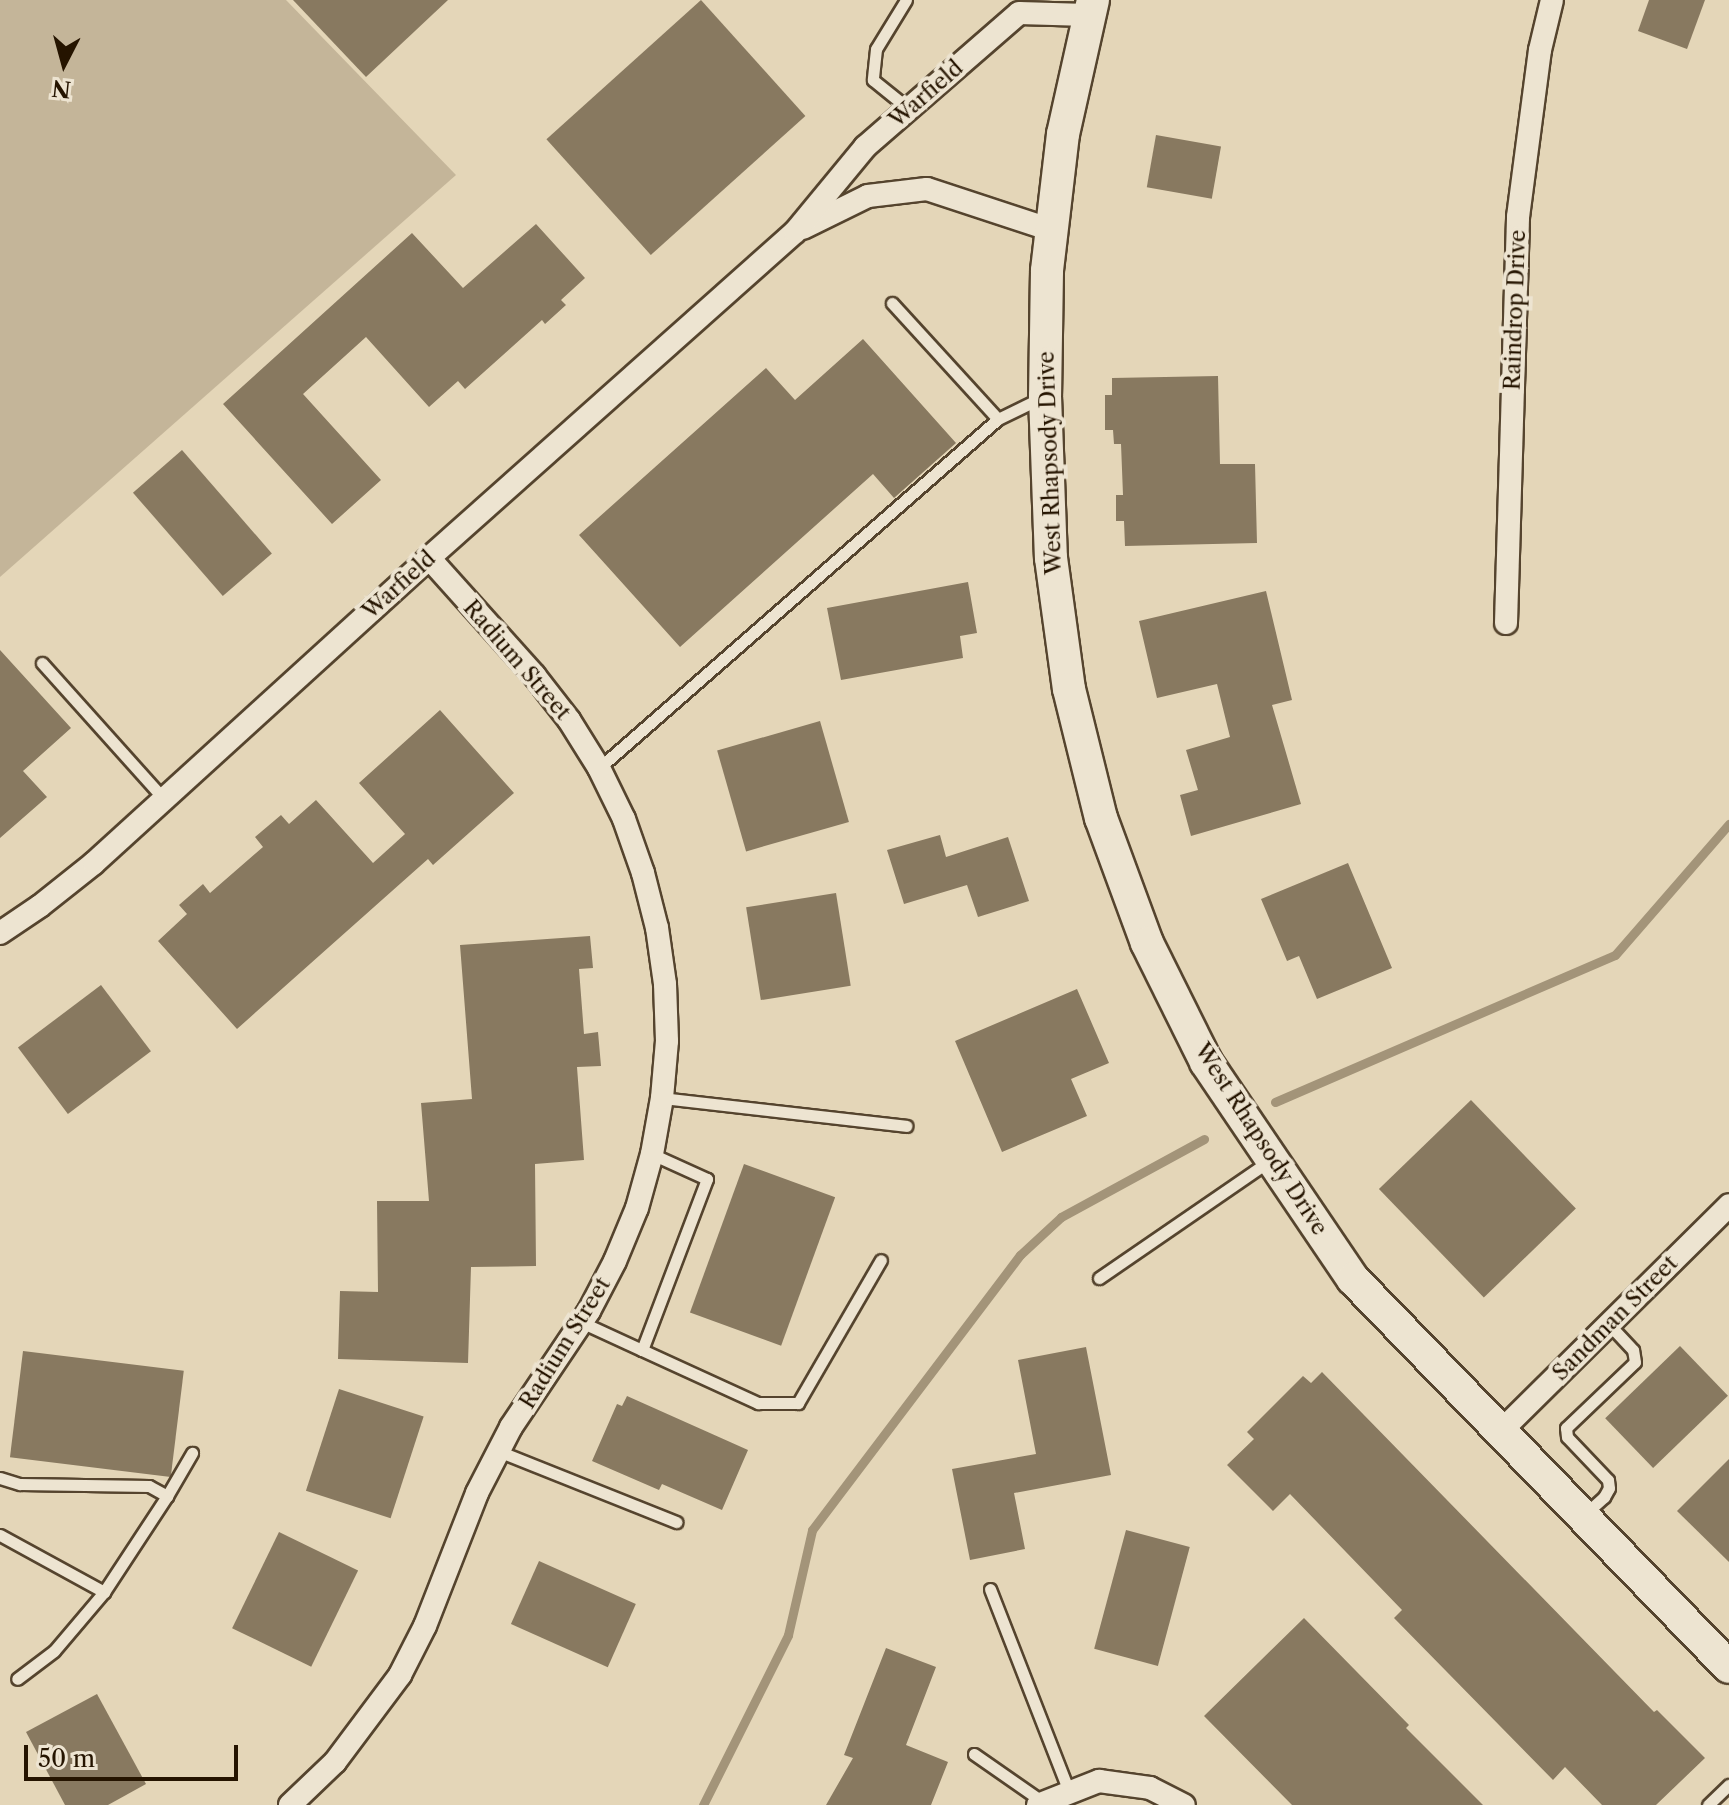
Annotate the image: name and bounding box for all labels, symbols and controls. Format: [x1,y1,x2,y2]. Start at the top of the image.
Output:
north arrow [24,24,104,104]
street label: Warfield [884,55,968,133]
text: N [51,74,72,103]
street label: Raindrop Drive [1499,229,1531,391]
street label: West Rhapsody Drive [1033,351,1067,575]
street label: Warfield [357,545,441,625]
street label: Radium Street [458,595,576,725]
street label: West Rhapsody Drive [1189,1038,1333,1240]
street label: Sandman Street [1547,1250,1683,1386]
street label: Radium Street [514,1272,616,1414]
scale bar [28,1729,242,1779]
text: 50 m [38,1744,95,1773]

